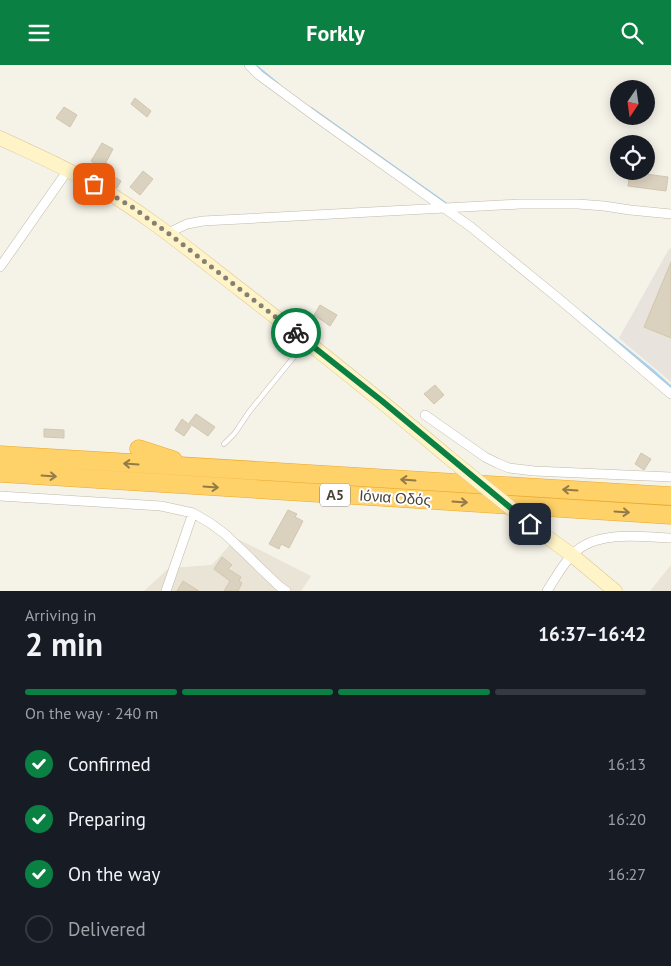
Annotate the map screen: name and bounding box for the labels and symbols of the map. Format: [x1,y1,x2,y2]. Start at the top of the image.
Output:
north arrow [610,80,655,125]
pin [73,163,115,205]
courier [271,308,321,358]
one-way arrow [123,459,139,468]
one-way arrow [40,471,56,480]
one-way arrow [400,475,416,484]
one-way arrow [203,482,219,491]
road number: Α5 [320,483,350,507]
one-way arrow [562,485,578,494]
street label: Ιόνια Οδός [359,486,431,509]
one-way arrow [452,498,468,507]
pin [509,503,551,545]
one-way arrow [614,508,630,517]

